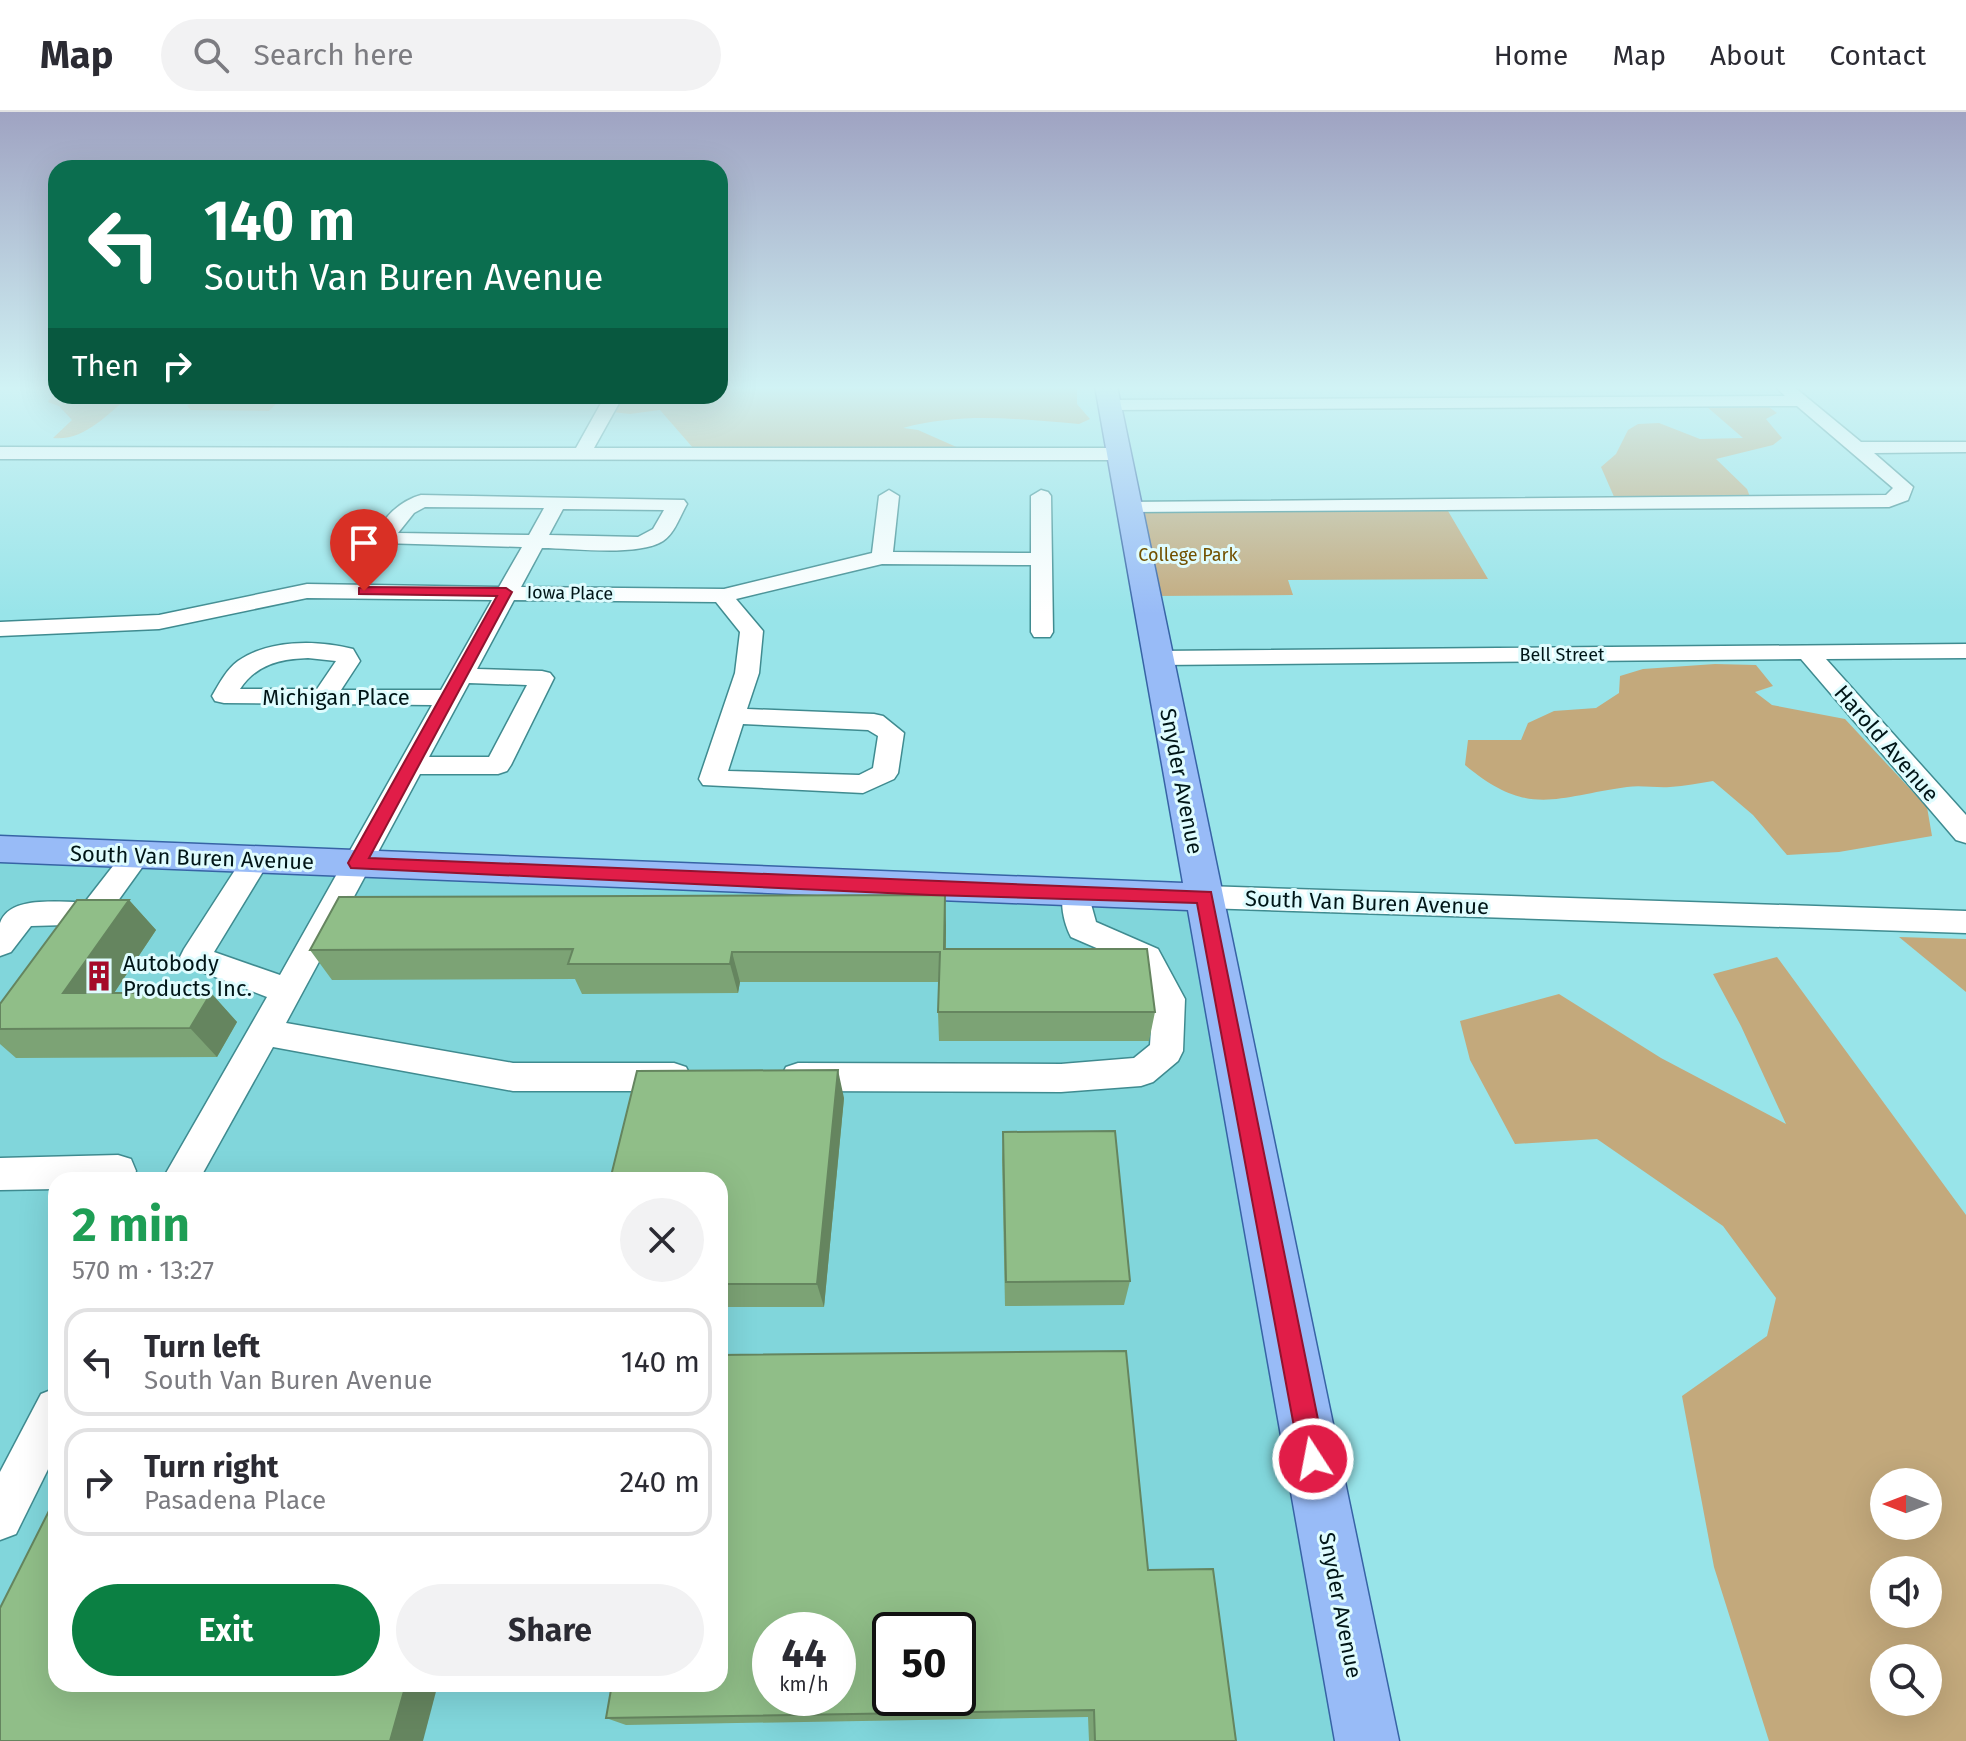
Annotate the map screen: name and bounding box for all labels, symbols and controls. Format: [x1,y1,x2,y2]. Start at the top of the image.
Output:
search box [161,19,721,91]
text: Map [40,32,113,78]
icon: search [189,33,233,77]
text: Search here [253,37,414,73]
text: Home [1494,39,1568,72]
text: Map [1612,39,1666,72]
text: About [1710,39,1785,72]
text: Contact [1829,39,1926,72]
text: 140 m [204,188,355,255]
icon: left [72,192,176,296]
text: South Van Buren Avenue [204,256,603,300]
icon: right [155,344,199,388]
text: Then [72,348,139,384]
pin [330,509,398,591]
icon: arrive [342,521,386,565]
park label: College Park [1138,544,1239,566]
street label: Iowa Place [527,581,613,605]
street label: Bell Street [1520,644,1605,666]
street label: Harold Avenue [1829,679,1945,807]
street label: Michigan Place [262,684,410,711]
street label: Snyder Avenue [1154,706,1209,856]
street label: South Van Buren Avenue [70,840,314,875]
street label: South Van Buren Avenue [1245,885,1489,920]
place label: Autobody Products Inc. [123,950,252,1002]
building icon: Autobody Products Inc. [82,959,116,993]
text: 2 min [72,1196,190,1254]
button: close [620,1198,704,1282]
text: 570 m · 13:27 [72,1255,214,1286]
text: Turn left [144,1329,260,1365]
icon: left [76,1340,120,1384]
text: 140 m [621,1344,700,1380]
text: South Van Buren Avenue [144,1365,432,1396]
position arrow [1271,1417,1355,1501]
text: Turn right [144,1449,279,1485]
icon: right [76,1460,120,1504]
text: 240 m [620,1464,700,1500]
north arrow [1870,1468,1942,1540]
map controls [1870,1468,1942,1716]
text: Pasadena Place [144,1485,326,1516]
street label: Snyder Avenue [1313,1530,1368,1680]
button: sound [1870,1556,1942,1628]
button: Exit [72,1584,380,1676]
button: Share [396,1584,704,1676]
speed limit sign: 50 [872,1612,976,1716]
text: 44 [781,1630,827,1678]
button: search [1870,1644,1942,1716]
text: km/h [779,1672,829,1696]

